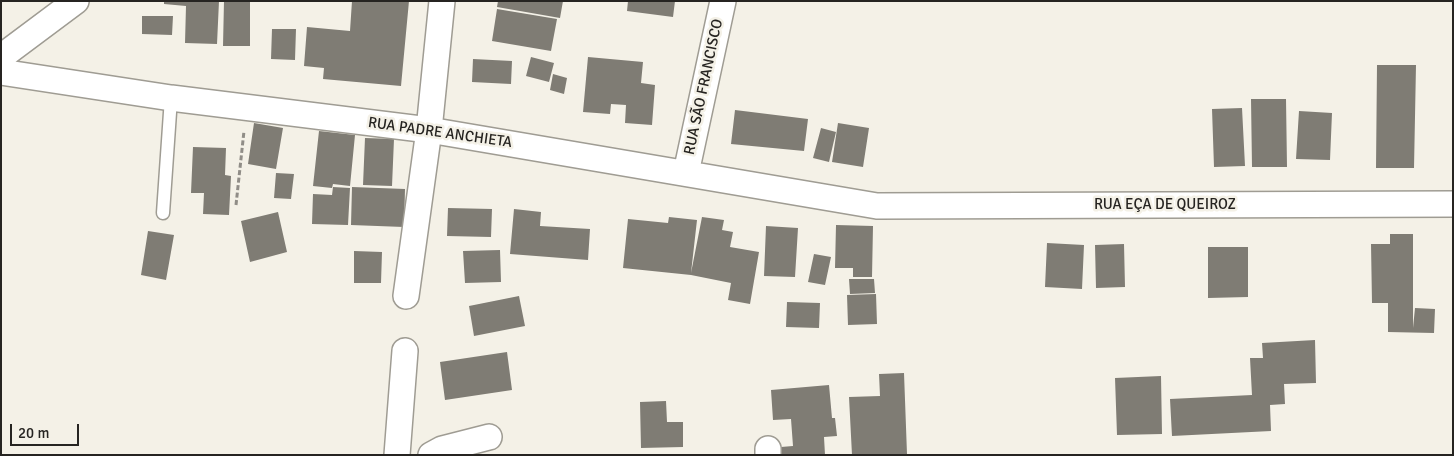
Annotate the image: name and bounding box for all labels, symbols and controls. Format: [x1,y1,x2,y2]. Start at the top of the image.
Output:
street label: RUA SÃO FRANCISCO [681,18,727,156]
street label: RUA PADRE ANCHIETA [367,114,513,152]
street label: RUA EÇA DE QUEIROZ [1094,196,1236,214]
scale bar [12,414,81,446]
text: 20 m [18,424,49,442]

